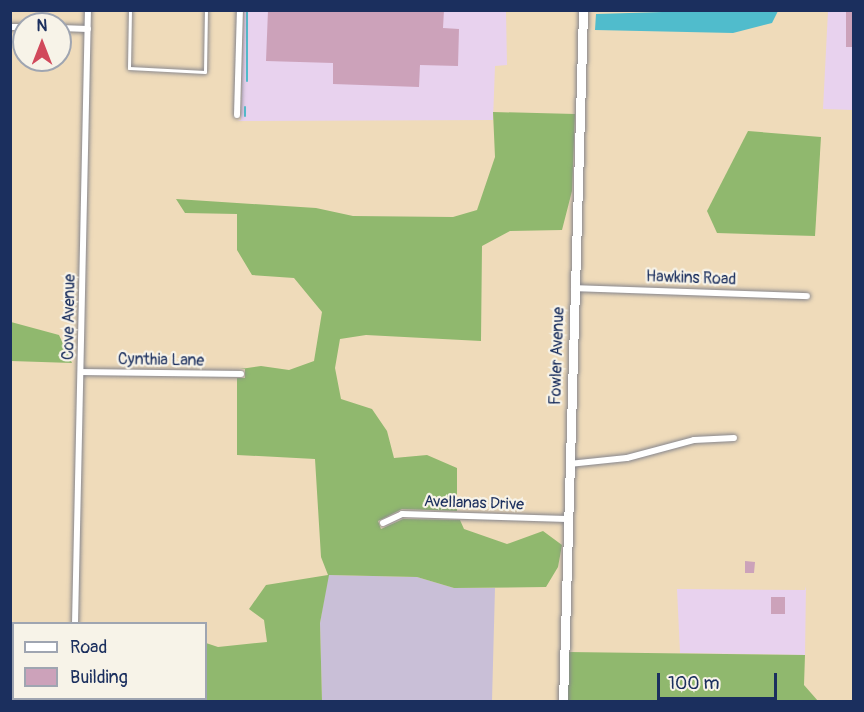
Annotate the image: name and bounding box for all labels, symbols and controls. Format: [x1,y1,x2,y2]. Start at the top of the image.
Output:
north arrow [12,12,72,72]
text: N [37,16,47,36]
street label: Hawkins Road [646,267,736,289]
street label: Cove Avenue [59,274,79,360]
street label: Fowler Avenue [546,307,568,405]
street label: Cynthia Lane [118,350,204,370]
street label: Avellanas Drive [424,492,524,514]
legend [12,622,207,700]
text: Road [70,636,107,659]
scale bar [660,661,780,699]
text: Building [70,666,128,689]
text: 100 m [668,672,720,695]

